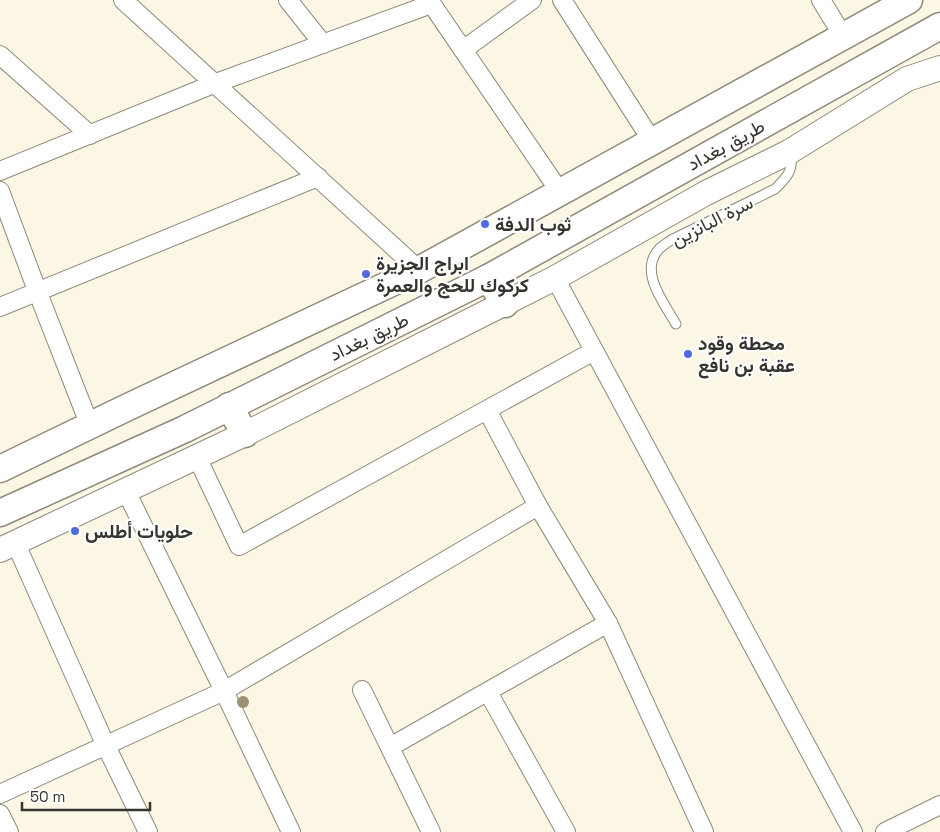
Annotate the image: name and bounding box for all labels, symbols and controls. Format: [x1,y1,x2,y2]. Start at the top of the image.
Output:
street label: طريق بغداد [683,113,769,177]
street label: سرة البانزين [667,190,757,252]
place label: ثوب الدفة [495,212,571,237]
marker: ثوب الدفة [479,218,491,230]
place label: ابراج الجزيرة كركوك للحج والعمرة [376,251,529,299]
marker: ابراج الجزيرة كركوك للحج والعمرة [360,268,372,280]
street label: طريق بغداد [325,307,413,367]
place label: محطة وقود عقبة بن نافع [698,331,795,379]
marker: محطة وقود عقبة بن نافع [682,348,694,360]
place label: حلويات أطلس [85,519,193,544]
marker: حلويات أطلس [69,525,81,537]
scale bar [22,780,150,812]
text: 50 m [30,787,65,806]

